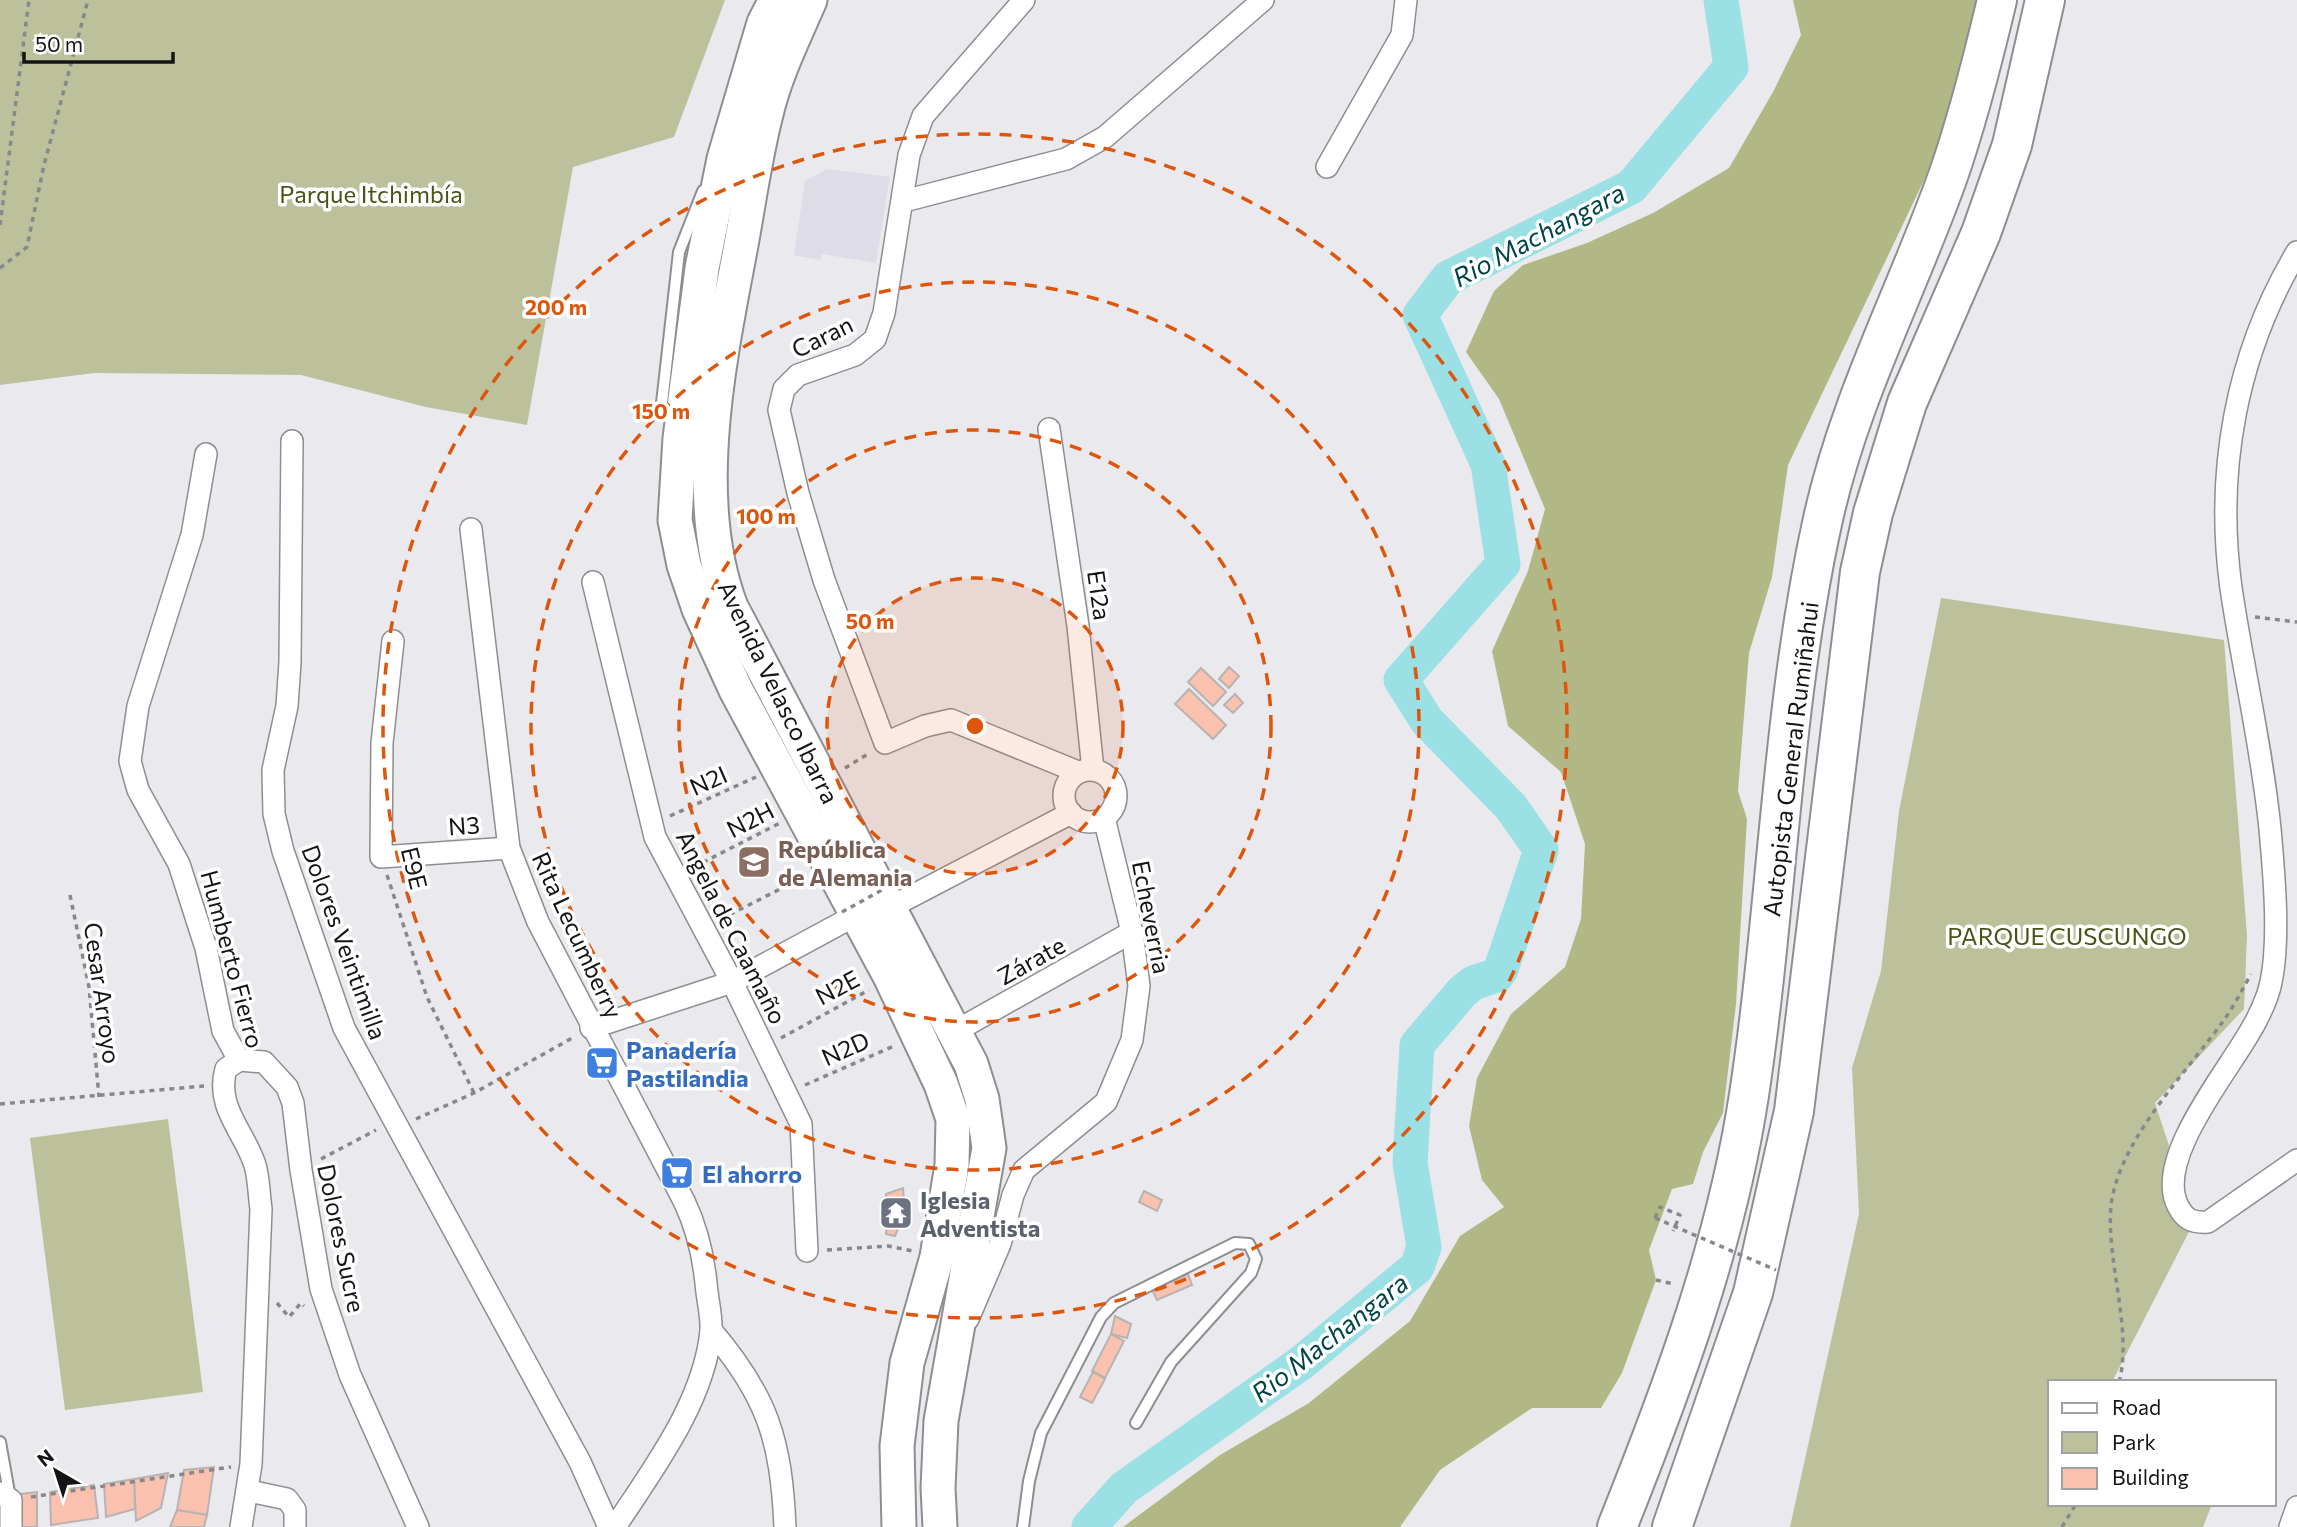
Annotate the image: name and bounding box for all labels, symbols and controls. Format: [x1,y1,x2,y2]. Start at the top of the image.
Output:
scale bar [24,21,173,65]
text: 50 m [35,31,83,56]
water label: Rio Machangara [1447,176,1629,292]
park label: Parque Itchimbía [279,179,463,208]
text: 200 m [525,294,587,319]
street label: Caran [787,309,857,363]
text: 150 m [632,398,690,423]
text: 100 m [736,503,796,528]
street label: E12a [1082,568,1118,622]
street label: Avenida Velasco Ibarra [713,576,845,808]
street label: Autopista General Rumiñahui [1756,600,1824,918]
text: 50 m [846,608,894,633]
centre of rings [963,714,987,738]
street label: N2I [685,759,731,801]
street label: N2H [721,795,779,843]
street label: N3 [447,809,481,841]
street label: Angela de Caamaño [671,825,793,1029]
place label: República de Alemania [778,834,913,891]
street label: Dolores Veintimilla [296,841,394,1043]
school or university icon: República de Alemania [735,843,773,881]
street label: E9E [396,844,434,892]
street label: Rita Lecumberry [527,847,629,1023]
street label: Echeverria [1127,858,1177,976]
street label: Humberto Fierro [195,867,271,1051]
street label: Cesar Arroyo [79,921,127,1065]
park label: PARQUE CUSCUNGO [1947,921,2187,950]
street label: Zárate [992,930,1070,990]
street label: N2E [810,963,864,1011]
street label: N2D [817,1025,873,1071]
place label: Panadería Pastilandia [626,1035,749,1092]
supermarket icon: Panadería Pastilandia [583,1044,621,1082]
supermarket icon: El ahorro [658,1154,696,1192]
place label: El ahorro [702,1159,802,1188]
street label: Dolores Sucre [312,1161,372,1315]
place label: Iglesia Adventista [920,1185,1040,1242]
temple icon: Iglesia Adventista [877,1194,915,1232]
water label: Rio Machangara [1244,1266,1414,1408]
legend [2048,1380,2276,1506]
text: Road [2112,1394,2161,1419]
text: Park [2112,1429,2156,1454]
north arrow [21,1436,91,1506]
text: N [32,1444,58,1471]
text: Building [2112,1464,2189,1489]

